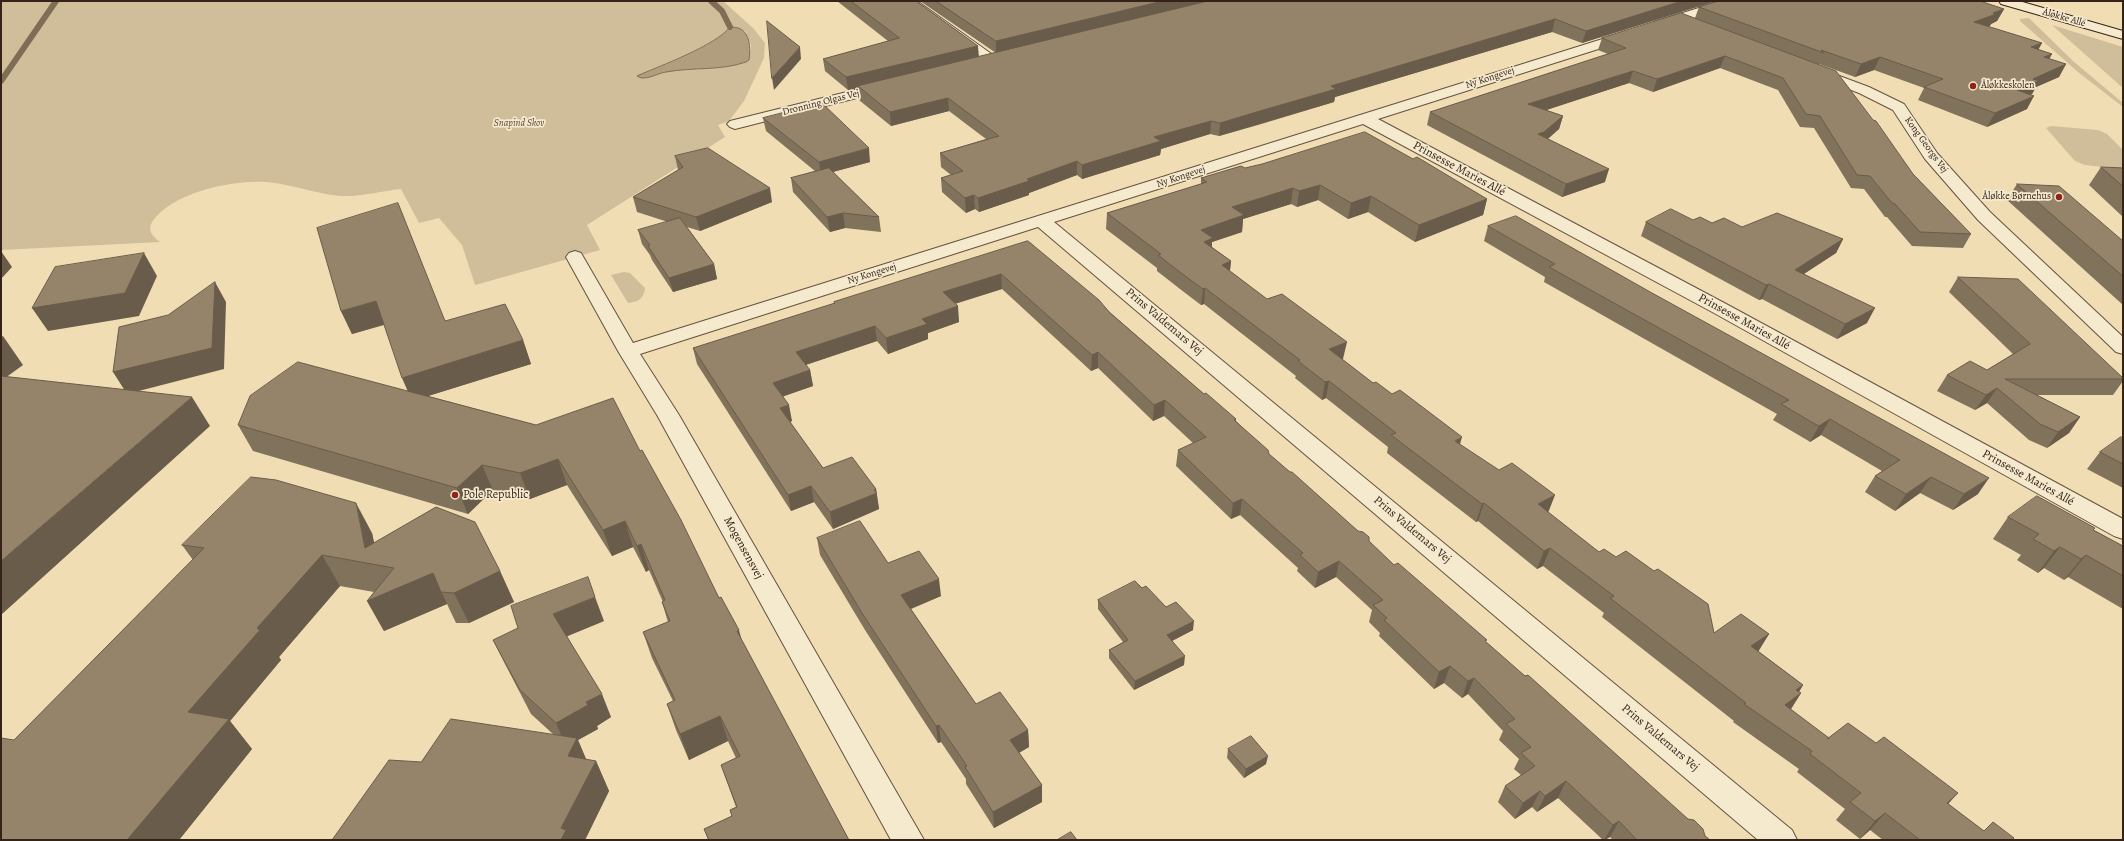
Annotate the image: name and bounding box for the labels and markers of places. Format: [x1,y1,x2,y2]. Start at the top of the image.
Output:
place label: Åløkkeskolen [1981,80,2034,92]
marker: Åløkkeskolen [1968,81,1978,91]
place label: Åløkke Børnehus [1982,191,2051,203]
marker: Åløkke Børnehus [2054,192,2064,202]
place label: Pole Republic [463,488,528,502]
marker: Pole Republic [450,490,460,500]

